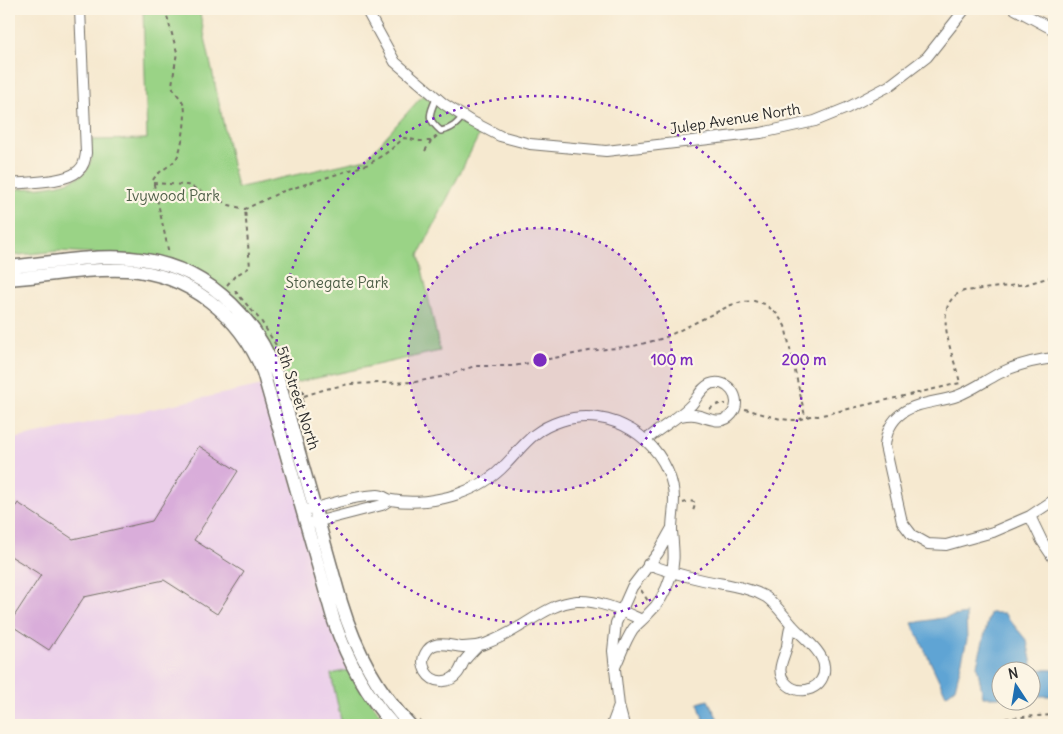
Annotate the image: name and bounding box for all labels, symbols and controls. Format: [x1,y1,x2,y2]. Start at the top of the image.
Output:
street label: Julep Avenue North [668,99,802,138]
park label: Ivywood Park [126,186,220,205]
park label: Stonegate Park [286,273,389,292]
street label: 5th Street North [273,344,324,452]
text: 100 m [651,350,693,369]
text: 200 m [782,350,826,369]
centre of rings [531,351,549,369]
north arrow [990,662,1040,712]
text: N [1007,663,1020,683]

